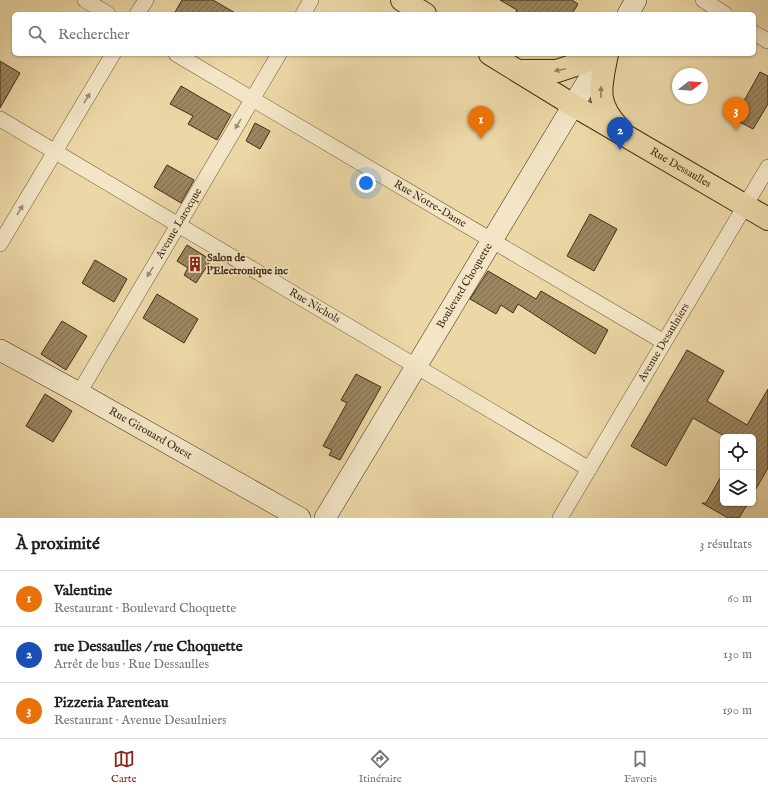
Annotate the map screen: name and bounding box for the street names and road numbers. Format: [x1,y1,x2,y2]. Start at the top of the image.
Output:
street label: Rue Dessaulles [647,145,714,191]
street label: Rue Notre-Dame [391,177,469,231]
street label: Avenue Larocque [152,185,205,262]
street label: Boulevard Choquette [434,240,496,331]
street label: Rue Nichols [286,285,343,327]
street label: Avenue Desaulniers [635,300,693,385]
street label: Rue Girouard Ouest [106,404,195,463]

